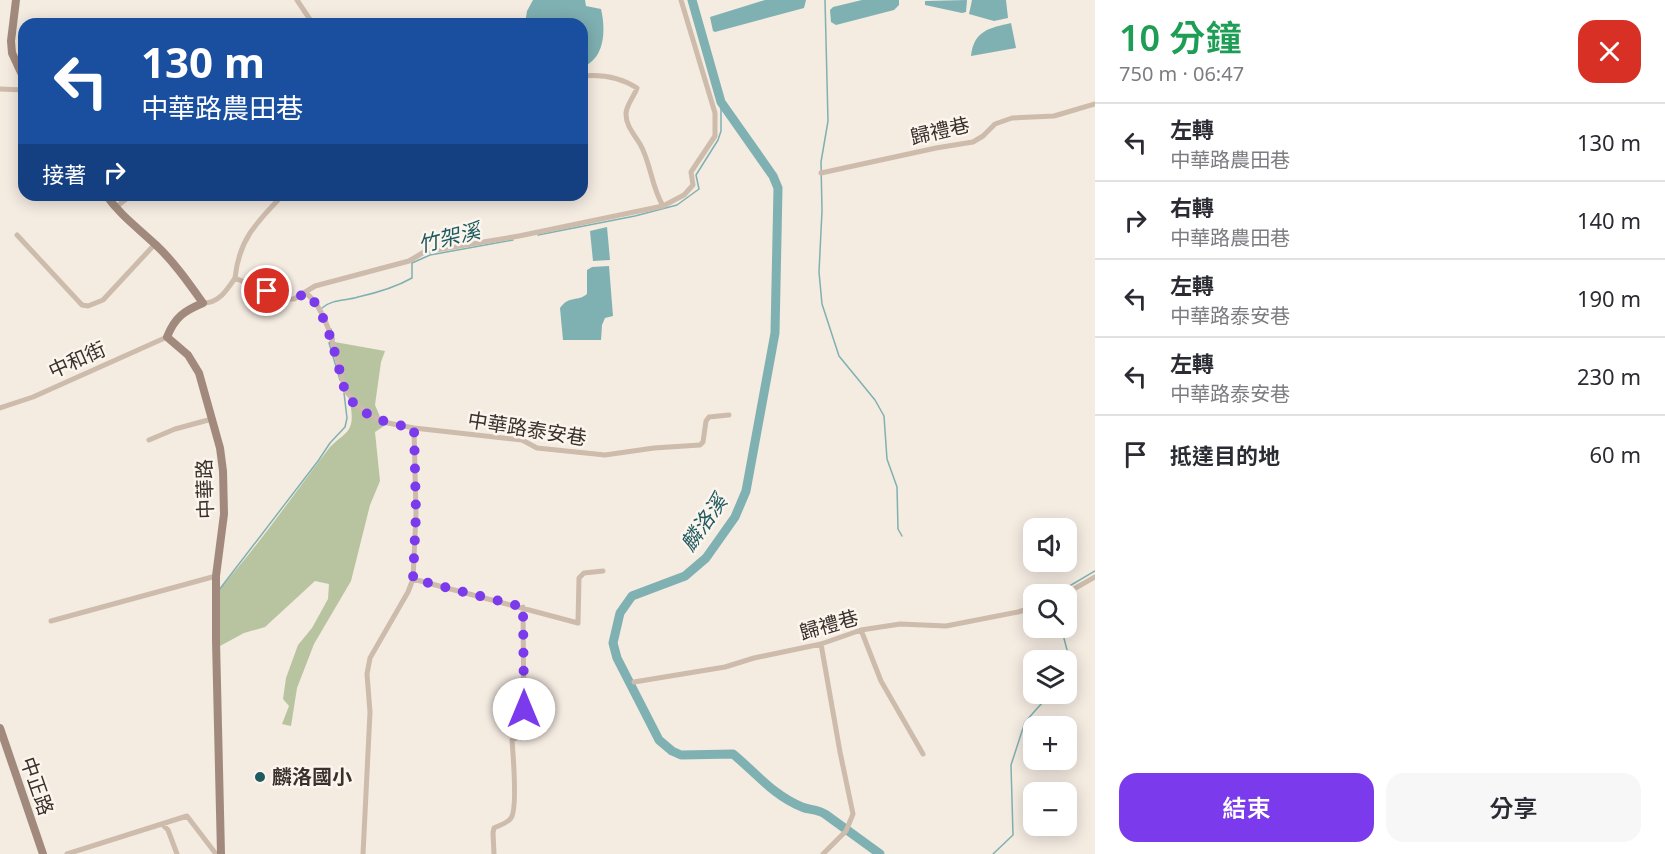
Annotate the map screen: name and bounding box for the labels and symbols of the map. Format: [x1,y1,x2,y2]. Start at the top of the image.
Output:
street label: 歸禮巷 [908,111,972,150]
water label: 竹架溪 [415,215,486,258]
pin [241,265,292,316]
street label: 中和街 [44,335,110,384]
street label: 中華路泰安巷 [466,406,588,451]
street label: 中華路 [190,459,219,519]
water label: 麟洛溪 [674,486,734,556]
street label: 歸禮巷 [796,603,861,646]
position arrow [492,677,556,741]
street label: 中正路 [15,753,60,819]
place label: 麟洛國小 [272,763,352,790]
marker: 麟洛國小 [253,770,267,784]

